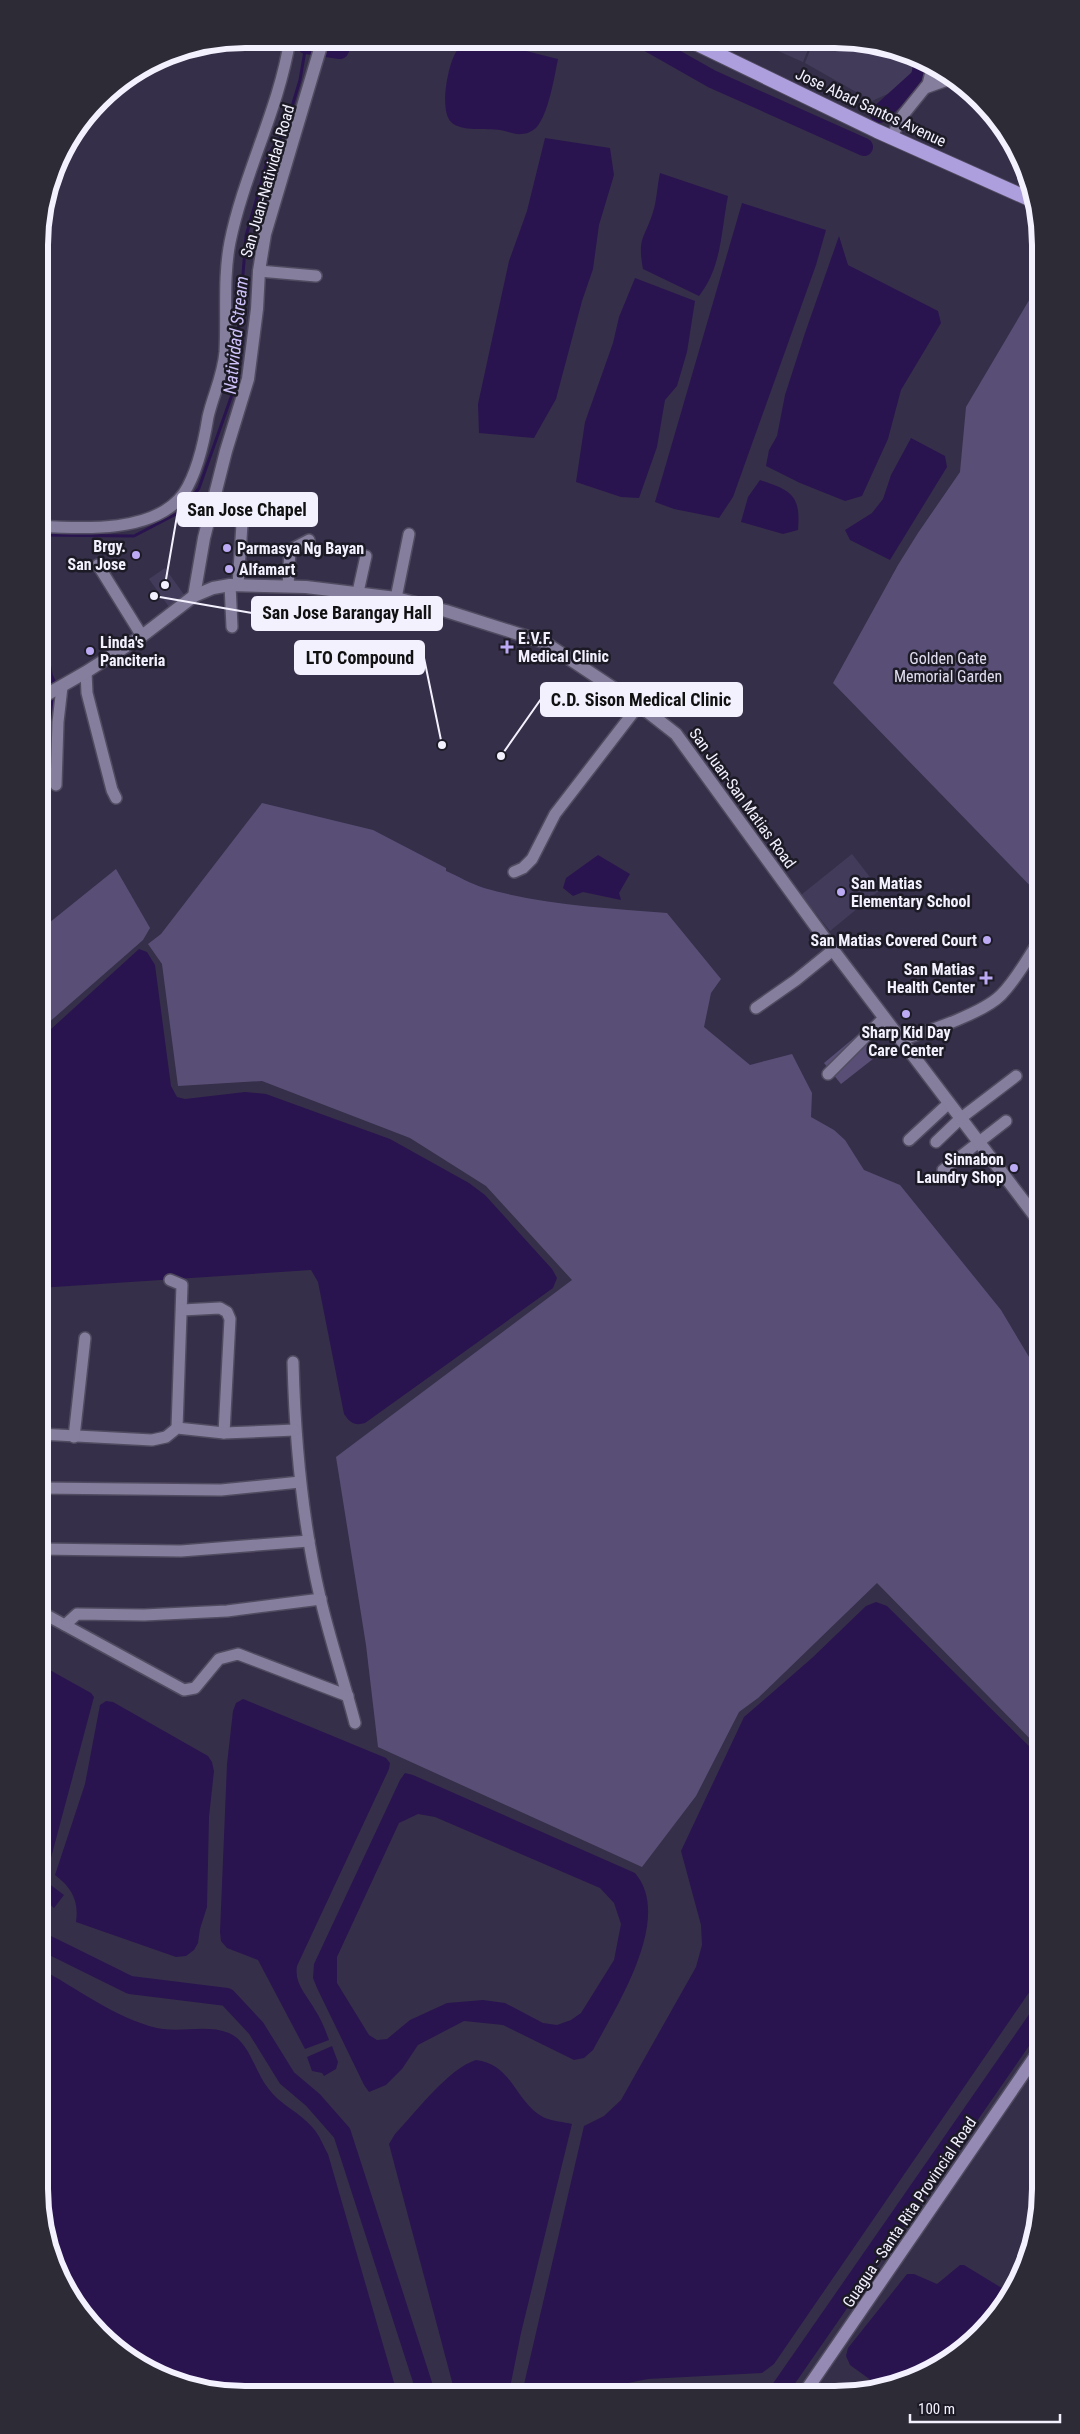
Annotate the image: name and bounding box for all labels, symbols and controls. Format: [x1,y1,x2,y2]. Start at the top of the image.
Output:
street label: Jose Abad Santos Avenue [792,64,949,151]
street label: San Juan-Natividad Road [237,103,298,260]
water label: Natividad Stream [219,275,252,395]
callout: San Jose Chapel [178,493,317,526]
text: San Jose Chapel [187,499,307,520]
place label: Brgy. San Jose [68,537,126,574]
place label: Parmasya Ng Bayan [237,539,364,558]
marker: Parmasya Ng Bayan [221,542,233,554]
marker: Brgy. San Jose [130,549,142,561]
place label: Alfamart [239,560,295,579]
marker: Alfamart [223,563,235,575]
callout: San Jose Barangay Hall [252,597,442,630]
text: San Jose Barangay Hall [262,602,432,623]
place label: E.V.F. Medical Clinic [518,629,609,666]
place label: Linda's Panciteria [100,633,166,670]
marker: E.V.F. Medical Clinic [500,640,514,654]
callout: LTO Compound [295,641,424,674]
marker: Linda's Panciteria [84,645,96,657]
text: LTO Compound [306,647,414,668]
park label: Golden Gate Memorial Garden [894,649,1002,686]
callout: C.D. Sison Medical Clinic [541,683,742,716]
text: C.D. Sison Medical Clinic [551,689,731,710]
street label: San Juan-San Matias Road [685,725,800,872]
place label: San Matias Elementary School [851,874,970,911]
marker: San Matias Elementary School [835,886,847,898]
place label: San Matias Covered Court [811,931,977,950]
marker: San Matias Covered Court [981,934,993,946]
place label: San Matias Health Center [887,960,975,997]
marker: San Matias Health Center [979,971,993,985]
marker: Sharp Kid Day Care Center [900,1008,912,1020]
place label: Sharp Kid Day Care Center [861,1023,951,1060]
place label: Sinnabon Laundry Shop [916,1150,1004,1187]
marker: Sinnabon Laundry Shop [1008,1162,1020,1174]
street label: Guagua - Santa Rita Provincial Road [839,2114,980,2311]
scale bar [910,2392,1060,2424]
text: 100 m [918,2400,955,2418]

